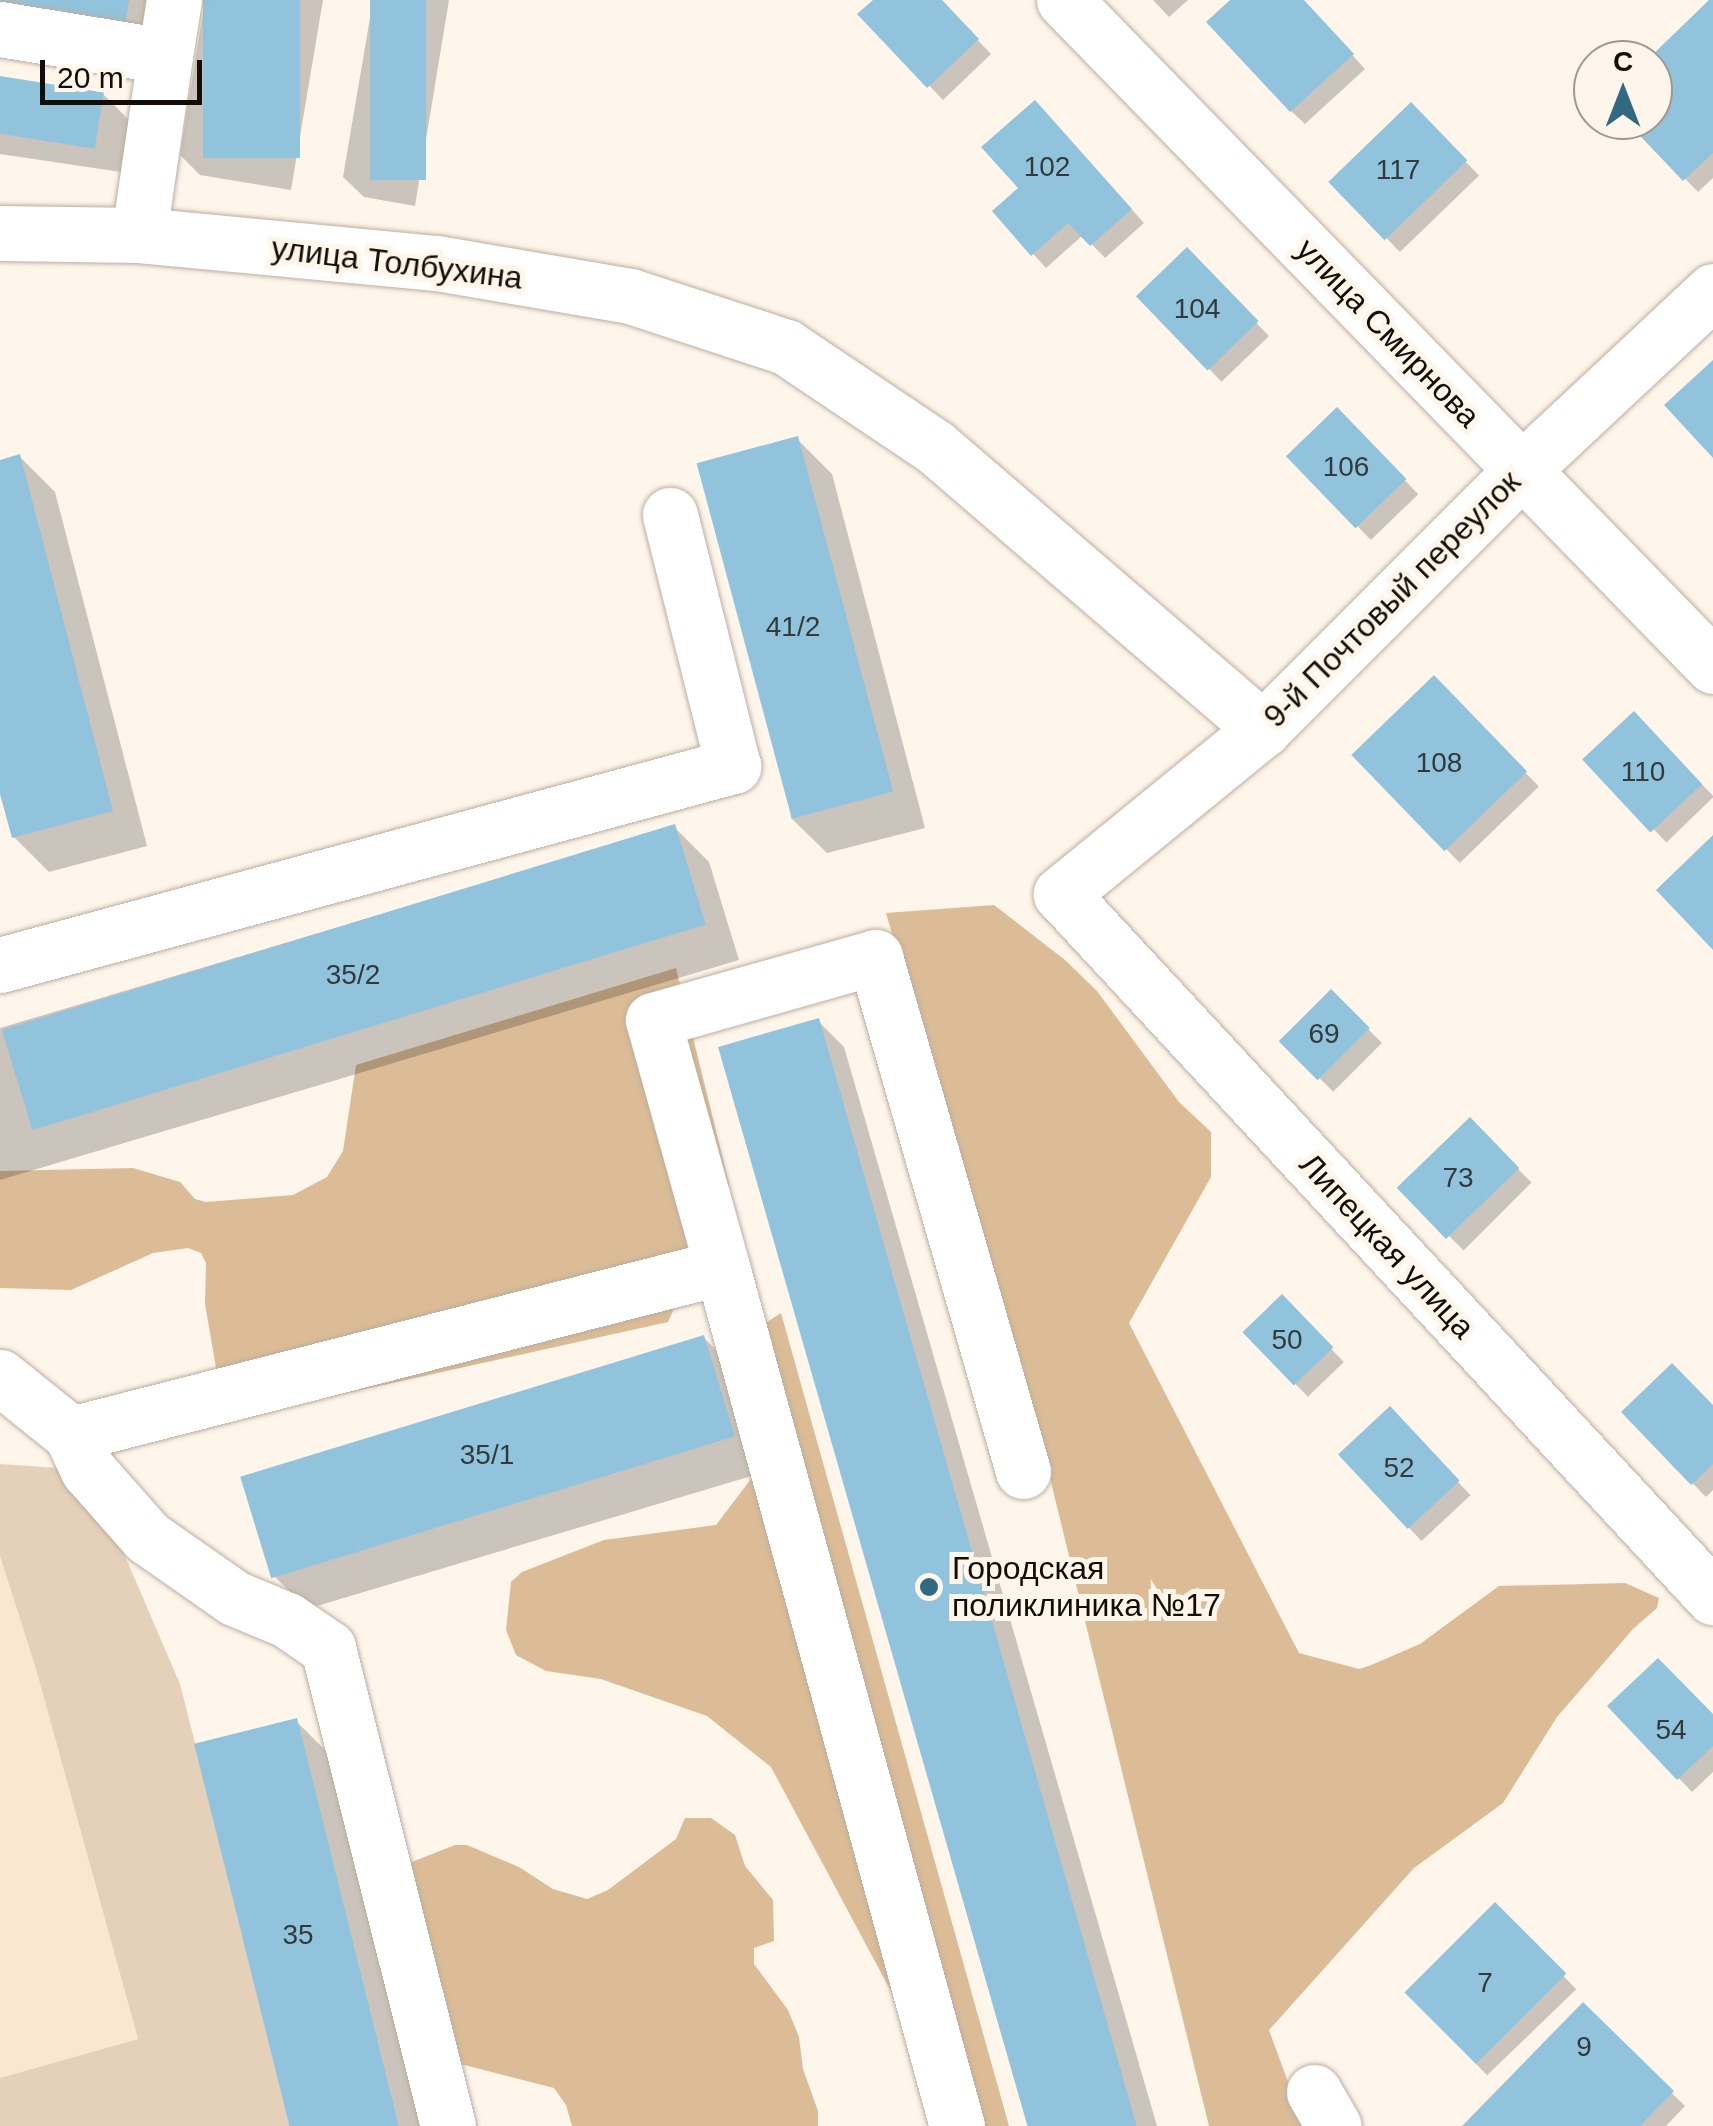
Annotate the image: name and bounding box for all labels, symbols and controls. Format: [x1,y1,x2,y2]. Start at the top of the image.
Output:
scale bar [45,40,208,102]
north arrow [1573,40,1673,140]
text: С [1613,46,1633,77]
text: 20 m [57,61,124,94]
house number: 102 [1024,150,1070,184]
house number: 117 [1376,153,1420,187]
street label: улица Толбухина [269,229,525,297]
street label: улица Смирнова [1288,231,1488,435]
house number: 104 [1174,292,1220,326]
house number: 106 [1323,450,1369,484]
street label: 9-й Почтовый переулок [1256,463,1528,735]
house number: 41/2 [766,610,820,644]
house number: 108 [1416,746,1462,780]
house number: 110 [1621,755,1665,789]
house number: 35/2 [326,958,380,992]
house number: 69 [1308,1017,1340,1051]
street label: Липецкая улица [1291,1146,1483,1346]
house number: 73 [1442,1161,1474,1195]
house number: 50 [1271,1323,1303,1357]
house number: 35/1 [460,1438,514,1472]
house number: 52 [1383,1451,1415,1485]
place label: Городская поликлиника №17 [952,1550,1221,1625]
marker: Городская поликлиника №17 [916,1574,942,1600]
house number: 54 [1655,1713,1687,1747]
house number: 35 [282,1918,314,1952]
house number: 7 [1477,1966,1493,2000]
house number: 9 [1576,2030,1592,2064]

